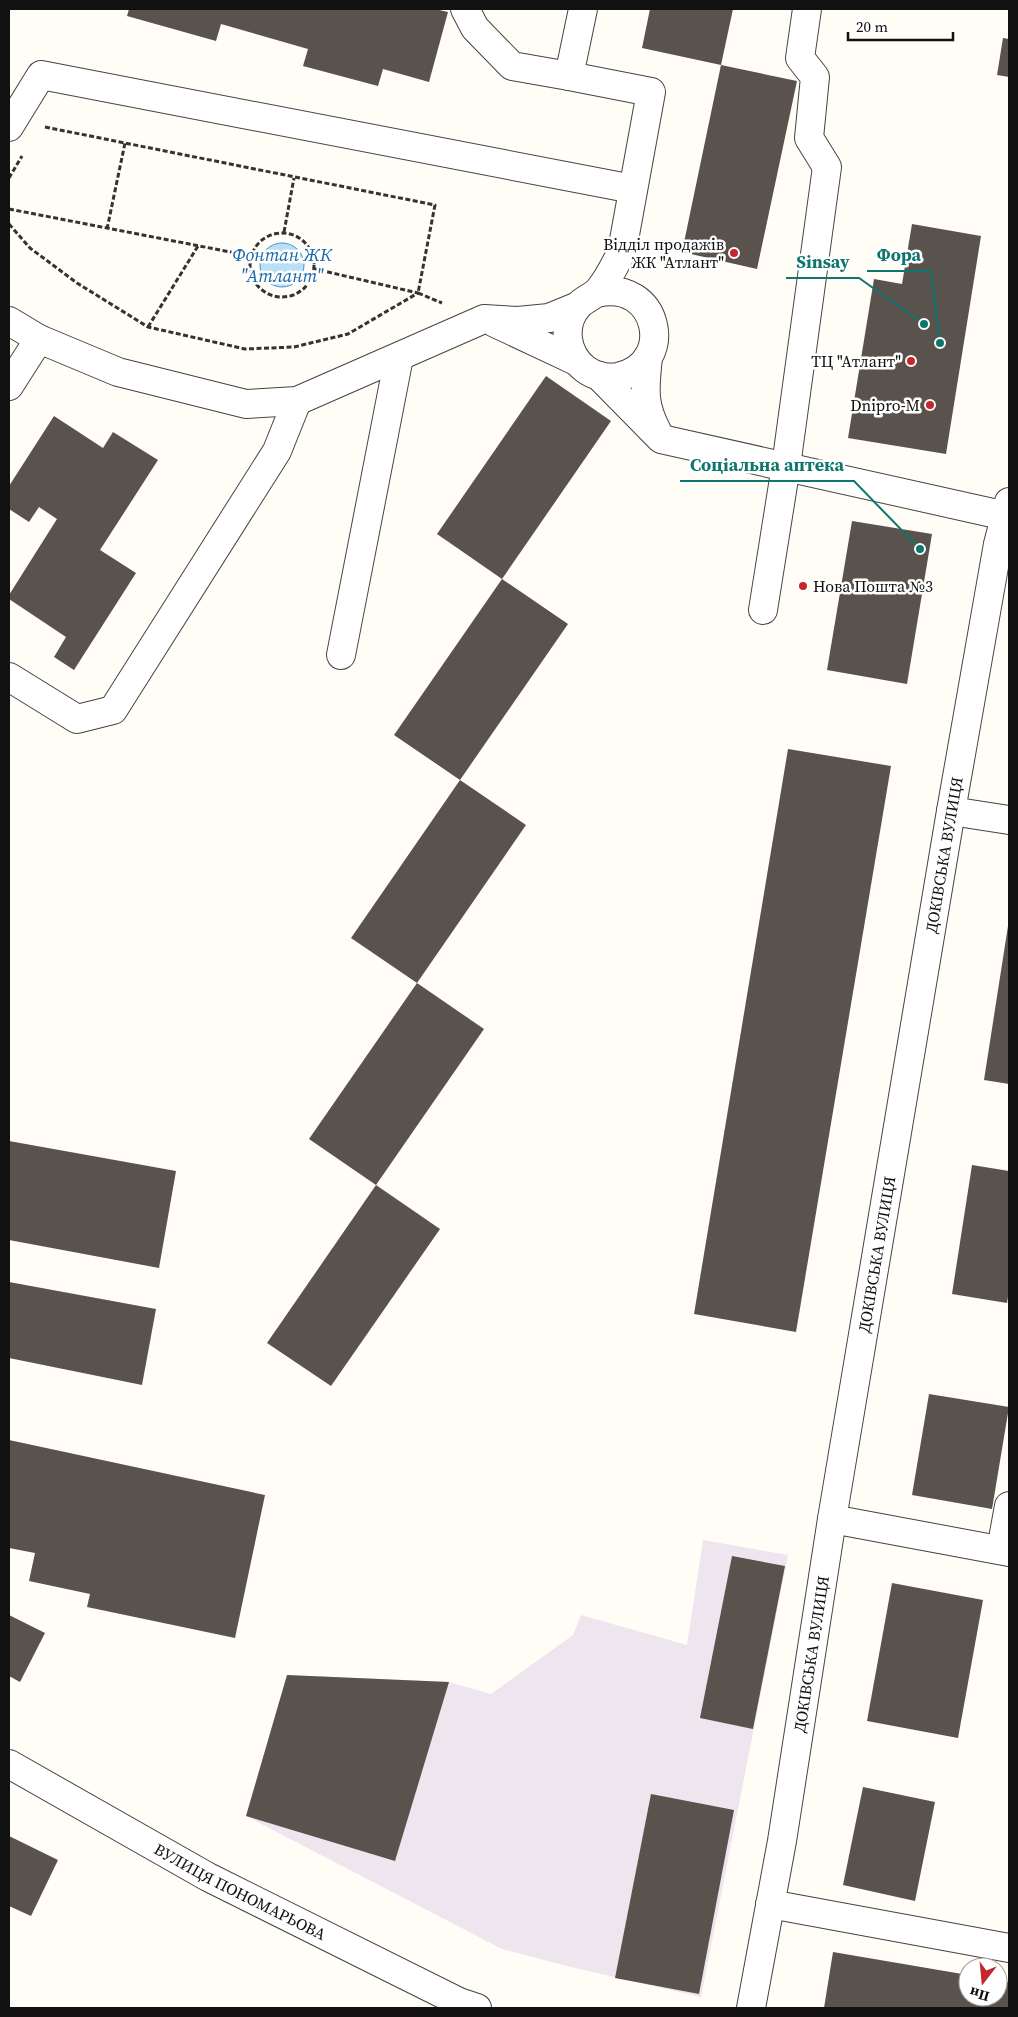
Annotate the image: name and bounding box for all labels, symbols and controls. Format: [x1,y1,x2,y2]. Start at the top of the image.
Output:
scale bar [848,10,953,42]
text: 20 m [856,16,888,37]
place label: Відділ продажів ЖК "Атлант" [603,233,724,273]
callout: Фора [867,238,931,271]
water label: Фонтан ЖК "Атлант" [232,242,333,288]
text: Фора [877,242,922,267]
callout: Sinsay [786,245,859,278]
marker: Відділ продажів ЖК "Атлант" [728,247,740,259]
text: Sinsay [796,249,850,274]
place label: ТЦ "Атлант" [811,350,901,372]
marker: ТЦ "Атлант" [905,355,917,367]
place label: Dnipro-M [850,394,920,416]
marker: Dnipro-M [924,399,936,411]
callout: Соціальна аптека [680,448,854,481]
text: Соціальна аптека [690,452,845,477]
place label: Нова Пошта №3 [813,575,933,597]
marker: Нова Пошта №3 [797,580,809,592]
street label: ДОКІВСЬКА ВУЛИЦЯ [920,775,968,935]
street label: ДОКІВСЬКА ВУЛИЦЯ [853,1175,900,1334]
street label: ДОКІВСЬКА ВУЛИЦЯ [788,1574,834,1734]
street label: ВУЛИЦЯ ПОНОМАРЬОВА [150,1838,330,1945]
north arrow [958,1957,1008,2007]
text: Пн [967,1982,992,2007]

